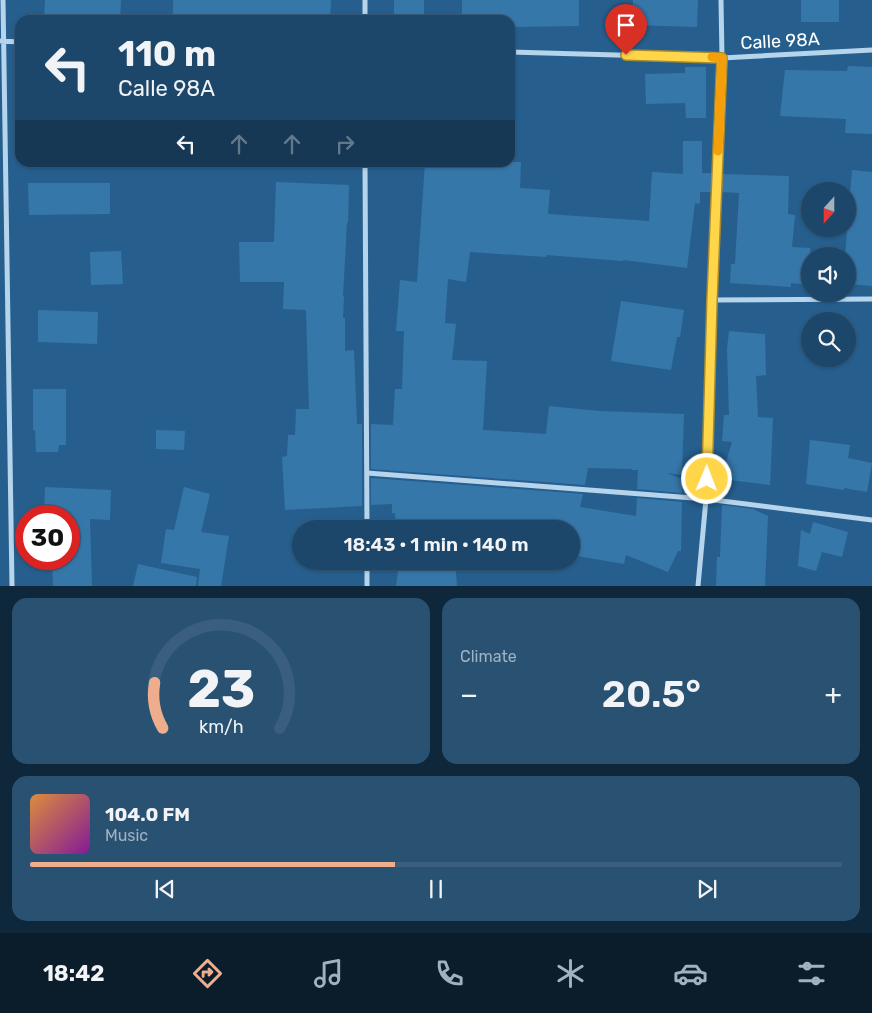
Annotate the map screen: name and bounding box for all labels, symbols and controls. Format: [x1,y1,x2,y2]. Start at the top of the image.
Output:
pin [605,4,647,55]
icon: arrive [612,11,640,39]
street label: Calle 98A [740,28,820,54]
text: 110 m [118,33,216,75]
icon: left [35,35,100,100]
text: Calle 98A [118,75,215,102]
icon: left [172,130,200,158]
icon: ahead [225,130,253,158]
icon: ahead [278,130,306,158]
icon: right [331,130,359,158]
north arrow [801,182,856,238]
map controls [801,182,856,367]
button: sound [801,247,856,302]
button: search [801,312,856,367]
position arrow [680,452,732,504]
speed limit sign: 30 [15,505,80,570]
text: 18:43 · 1 min · 140 m [343,533,529,556]
text: Climate [460,647,517,666]
text: 23 [187,658,255,720]
text: 20.5° [602,671,701,717]
text: − [460,678,478,711]
text: + [825,678,842,711]
text: km/h [199,716,243,737]
text: 104.0 FM [105,803,190,826]
text: Music [105,826,148,845]
icon: previous [151,875,179,903]
icon: pause [422,875,450,903]
icon: next [693,875,721,903]
icon: directions [190,956,225,991]
icon: music [311,956,346,991]
icon: phone [432,956,467,991]
icon: climate [553,956,588,991]
icon: car [673,956,708,991]
icon: filters [794,956,829,991]
text: 18:42 [43,960,104,987]

